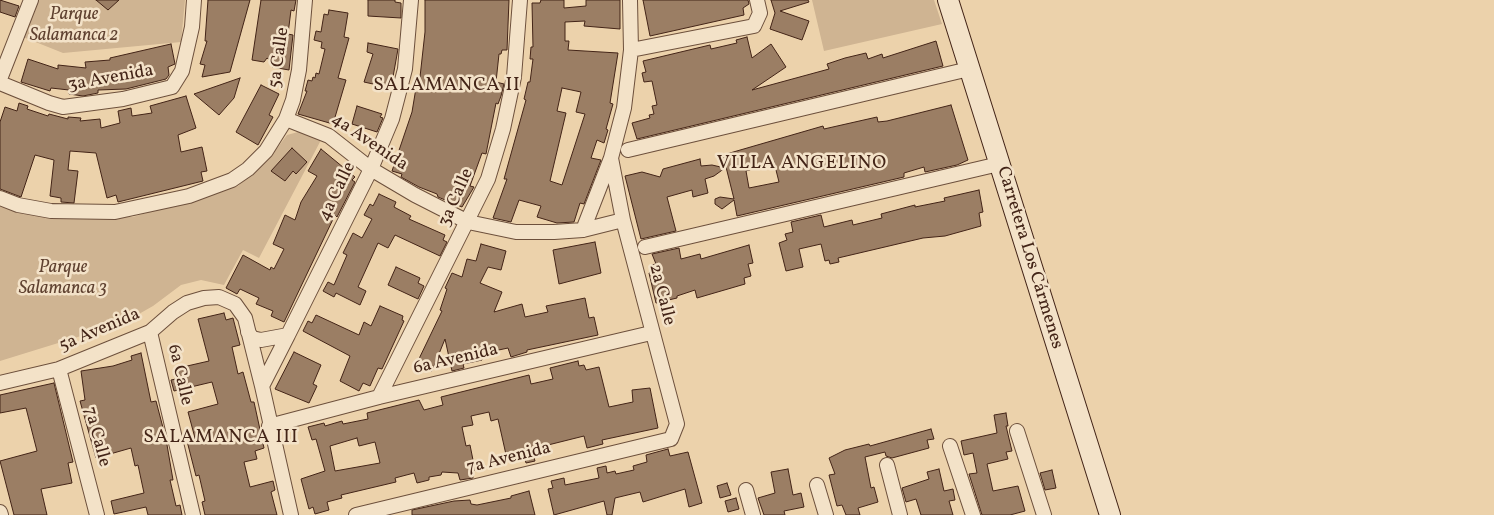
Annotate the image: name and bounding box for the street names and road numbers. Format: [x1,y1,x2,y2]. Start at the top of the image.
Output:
street label: 5a Calle [265,26,295,90]
street label: 3a Avenida [67,61,155,97]
street label: 4a Avenida [326,109,412,177]
street label: 4a Calle [314,159,362,225]
street label: Carretera Los Cármenes [991,164,1067,352]
street label: 3a Calle [435,165,479,231]
street label: 2a Calle [643,262,679,328]
street label: 5a Avenida [56,304,144,358]
street label: 6a Avenida [411,340,501,380]
street label: 6a Calle [162,343,196,407]
street label: 7a Calle [78,405,114,469]
street label: 7a Avenida [465,438,553,480]

